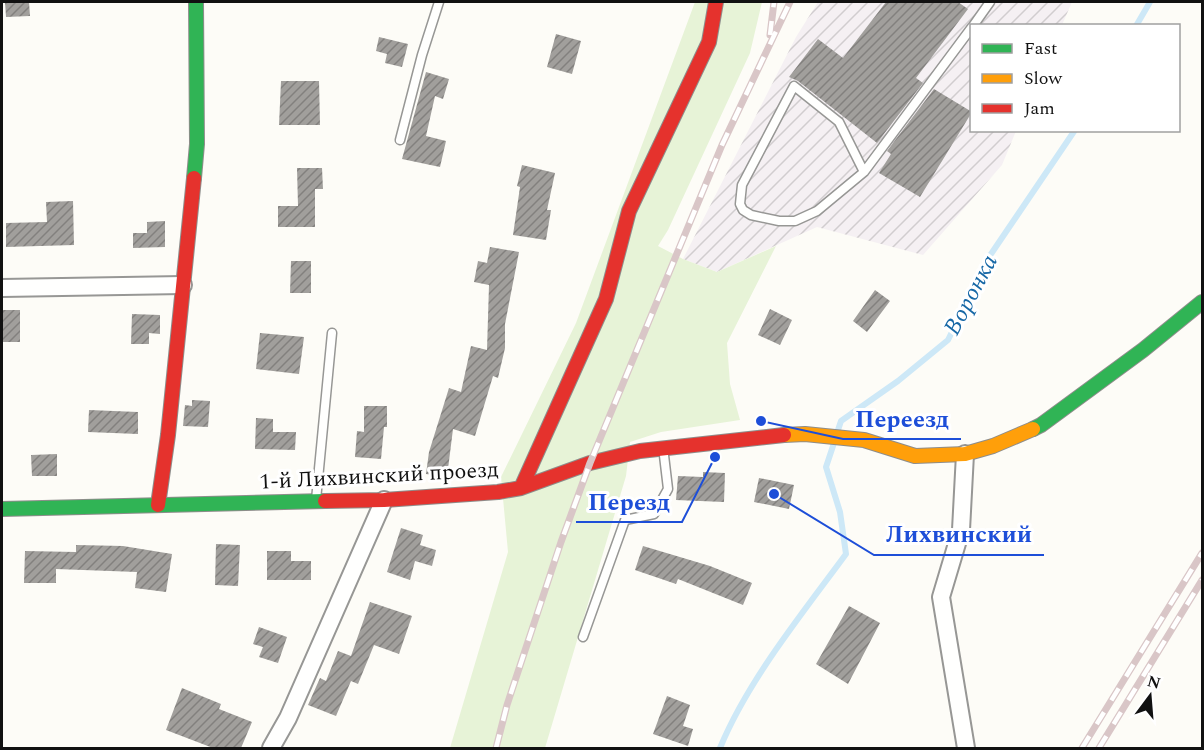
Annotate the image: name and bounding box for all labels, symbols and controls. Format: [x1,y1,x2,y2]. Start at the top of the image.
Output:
legend [970,24,1180,132]
text: Fast [1024,35,1057,62]
text: Slow [1024,65,1063,92]
text: Jam [1024,95,1055,122]
water label: Воронка [935,248,1007,342]
callout: Переезд [843,397,961,439]
text: Переезд [855,402,949,438]
street label: 1-й Лихвинский проезд [258,453,500,499]
callout: Перезд [576,480,682,522]
text: Перезд [588,485,670,521]
callout: Лихвинский [874,513,1044,555]
text: Лихвинский [886,517,1032,553]
north arrow [1120,666,1180,726]
text: N [1144,669,1163,696]

